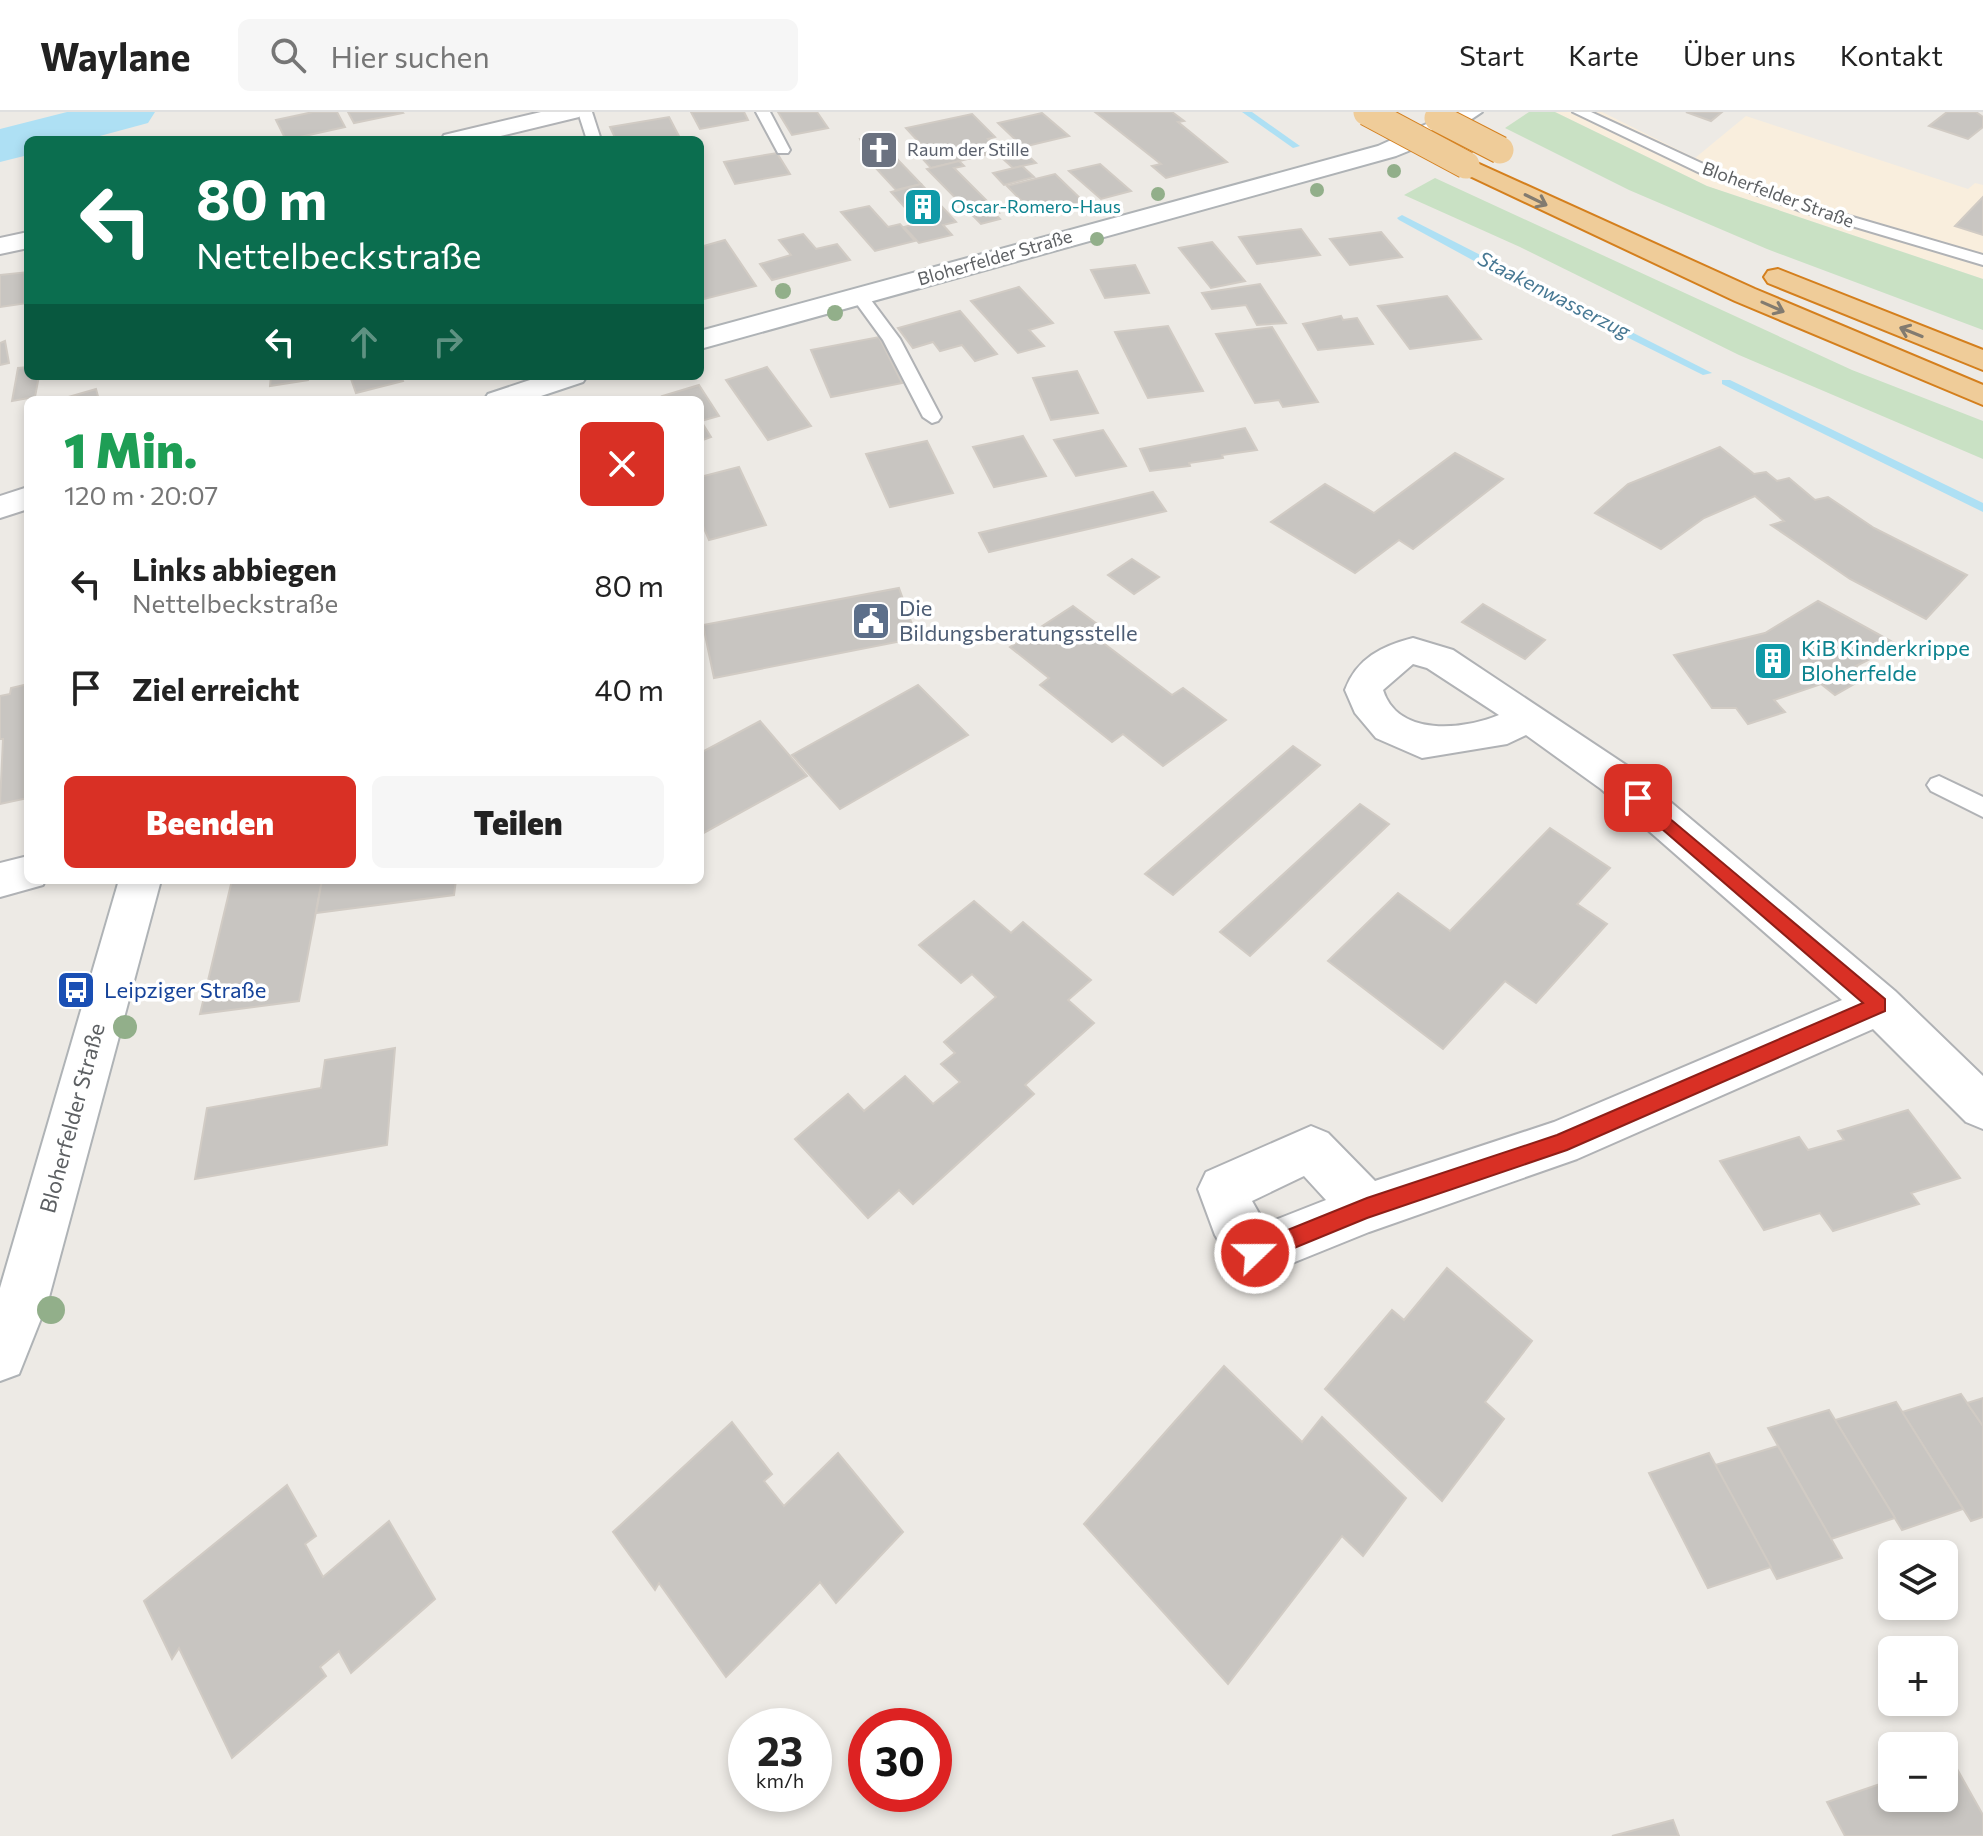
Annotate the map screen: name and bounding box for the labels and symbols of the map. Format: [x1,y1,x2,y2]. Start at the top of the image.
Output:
church icon: Raum der Stille [858,129,900,171]
place label: Raum der Stille [907,138,1029,160]
street label: Bloherfelder Straße [1699,156,1857,232]
building icon: Oscar-Romero-Haus [902,186,944,228]
one-way arrow [1524,193,1548,208]
place label: Oscar-Romero-Haus [951,195,1121,217]
street label: Bloherfelder Straße [915,224,1075,290]
water label: Staakenwasserzug [1474,245,1636,343]
one-way arrow [1760,301,1785,316]
one-way arrow [1899,324,1924,338]
place label: Die Bildungsberatungsstelle [899,594,1138,646]
public building icon: Die Bildungsberatungsstelle [850,600,892,642]
place label: KiB Kinderkrippe Bloherfelde [1801,634,1970,686]
building icon: KiB Kinderkrippe Bloherfelde [1752,640,1794,682]
pin [1604,764,1672,832]
bus stop icon: Leipziger Straße [55,969,97,1011]
place label: Leipziger Straße [104,976,266,1003]
street label: Bloherfelder Straße [33,1020,110,1216]
position arrow [1213,1211,1297,1295]
speed limit sign: 30 [848,1708,952,1812]

